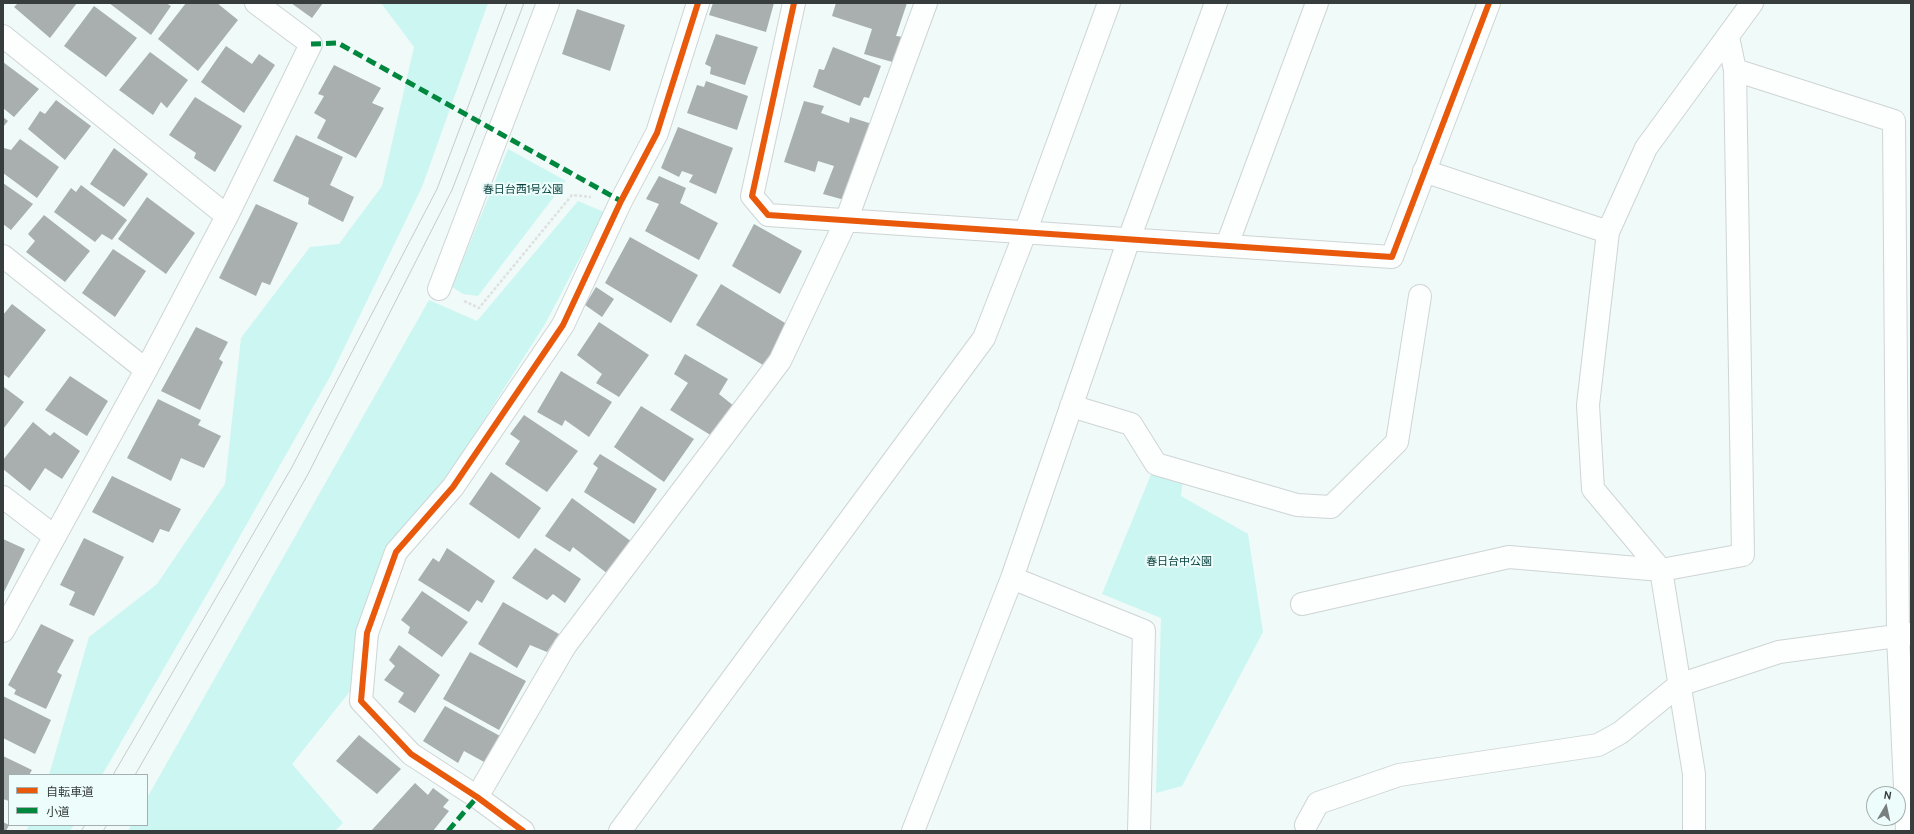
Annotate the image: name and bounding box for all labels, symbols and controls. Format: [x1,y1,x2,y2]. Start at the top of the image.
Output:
park label: 春日台西1号公園 [483,183,563,197]
park label: 春日台中公園 [1146,555,1212,569]
legend [8,774,148,826]
text: 自転車道 [46,784,94,799]
north arrow [1866,786,1906,826]
text: N [1883,788,1893,803]
text: 小道 [46,804,70,819]

